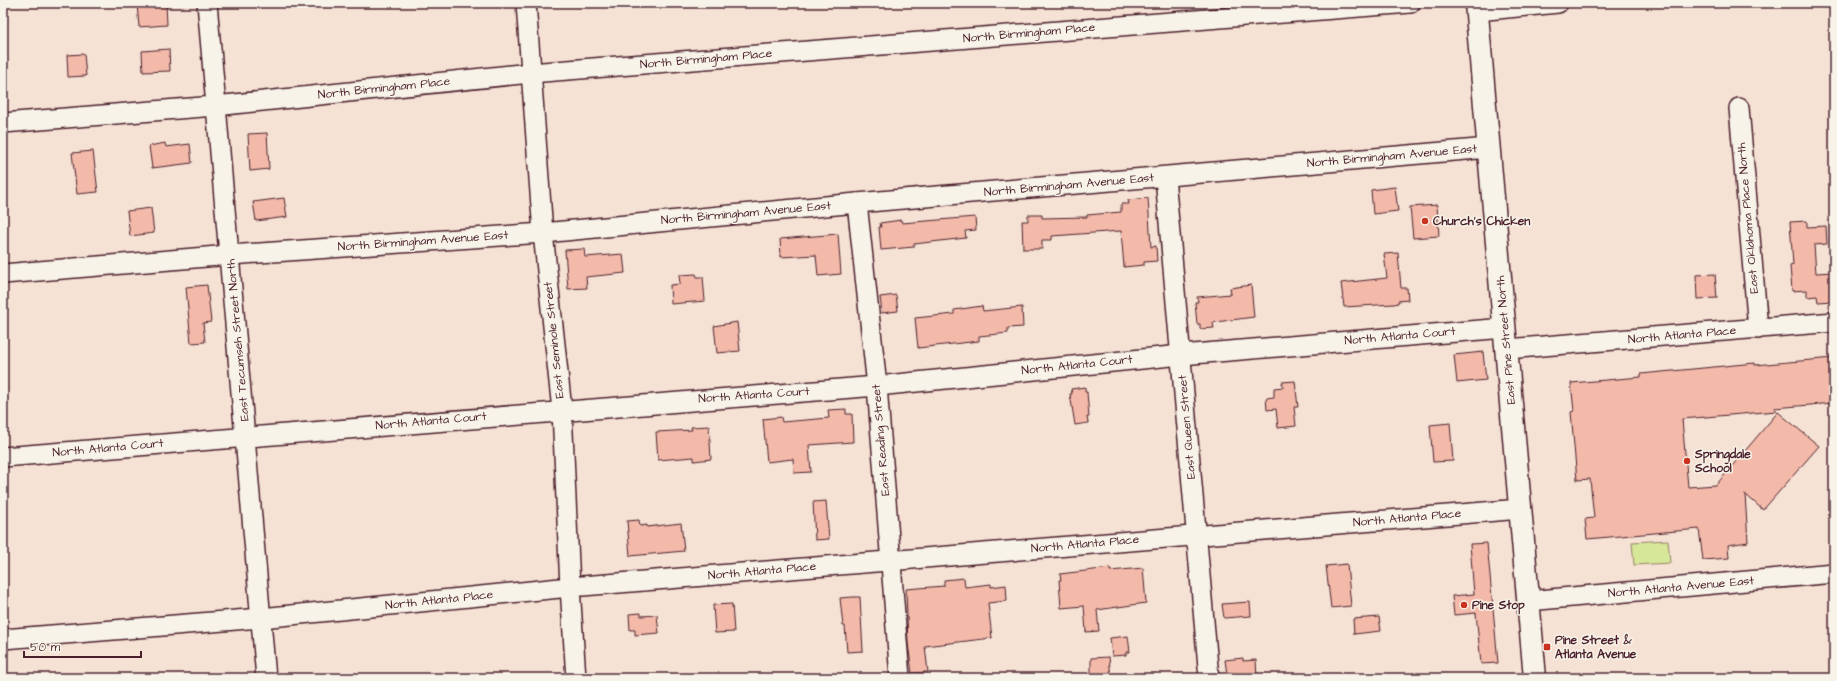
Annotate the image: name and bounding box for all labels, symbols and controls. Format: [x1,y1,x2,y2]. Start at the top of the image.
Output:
street label: North Birmingham Place [962,19,1096,48]
street label: North Birmingham Place [639,45,773,74]
street label: North Birmingham Place [317,73,451,104]
street label: North Birmingham Avenue East [1306,140,1478,173]
street label: East Oklahoma Place North [1733,142,1763,294]
street label: North Birmingham Avenue East [983,169,1155,202]
street label: North Birmingham Avenue East [660,197,832,230]
place label: Church's Chicken [1433,213,1530,230]
marker: Church's Chicken [1420,216,1430,226]
street label: North Birmingham Avenue East [337,227,509,256]
street label: East Tecumseh Street North [222,258,254,422]
street label: East Pine Street North [1492,275,1520,405]
street label: East Seminole Street [539,281,569,399]
street label: North Atlanta Place [1627,322,1737,348]
street label: North Atlanta Court [1344,323,1456,349]
street label: North Atlanta Court [1021,351,1134,379]
street label: East Queen Street [1174,374,1200,480]
street label: North Atlanta Court [698,383,810,407]
street label: East Reading Street [868,383,895,497]
street label: North Atlanta Court [375,408,487,434]
street label: North Atlanta Court [52,435,164,461]
place label: Springdale School [1694,446,1751,477]
marker: Springdale School [1682,456,1692,466]
street label: North Atlanta Place [1352,505,1462,531]
street label: North Atlanta Place [1030,531,1140,557]
street label: North Atlanta Place [707,558,817,584]
street label: North Atlanta Avenue East [1607,572,1755,602]
street label: North Atlanta Place [384,586,494,614]
place label: Pine Stop [1472,597,1525,615]
marker: Pine Stop [1459,600,1469,610]
place label: Pine Street & Atlanta Avenue [1555,632,1637,663]
scale bar [24,633,141,659]
text: 50 m [30,639,61,656]
marker: Pine Street & Atlanta Avenue [1542,642,1552,652]

